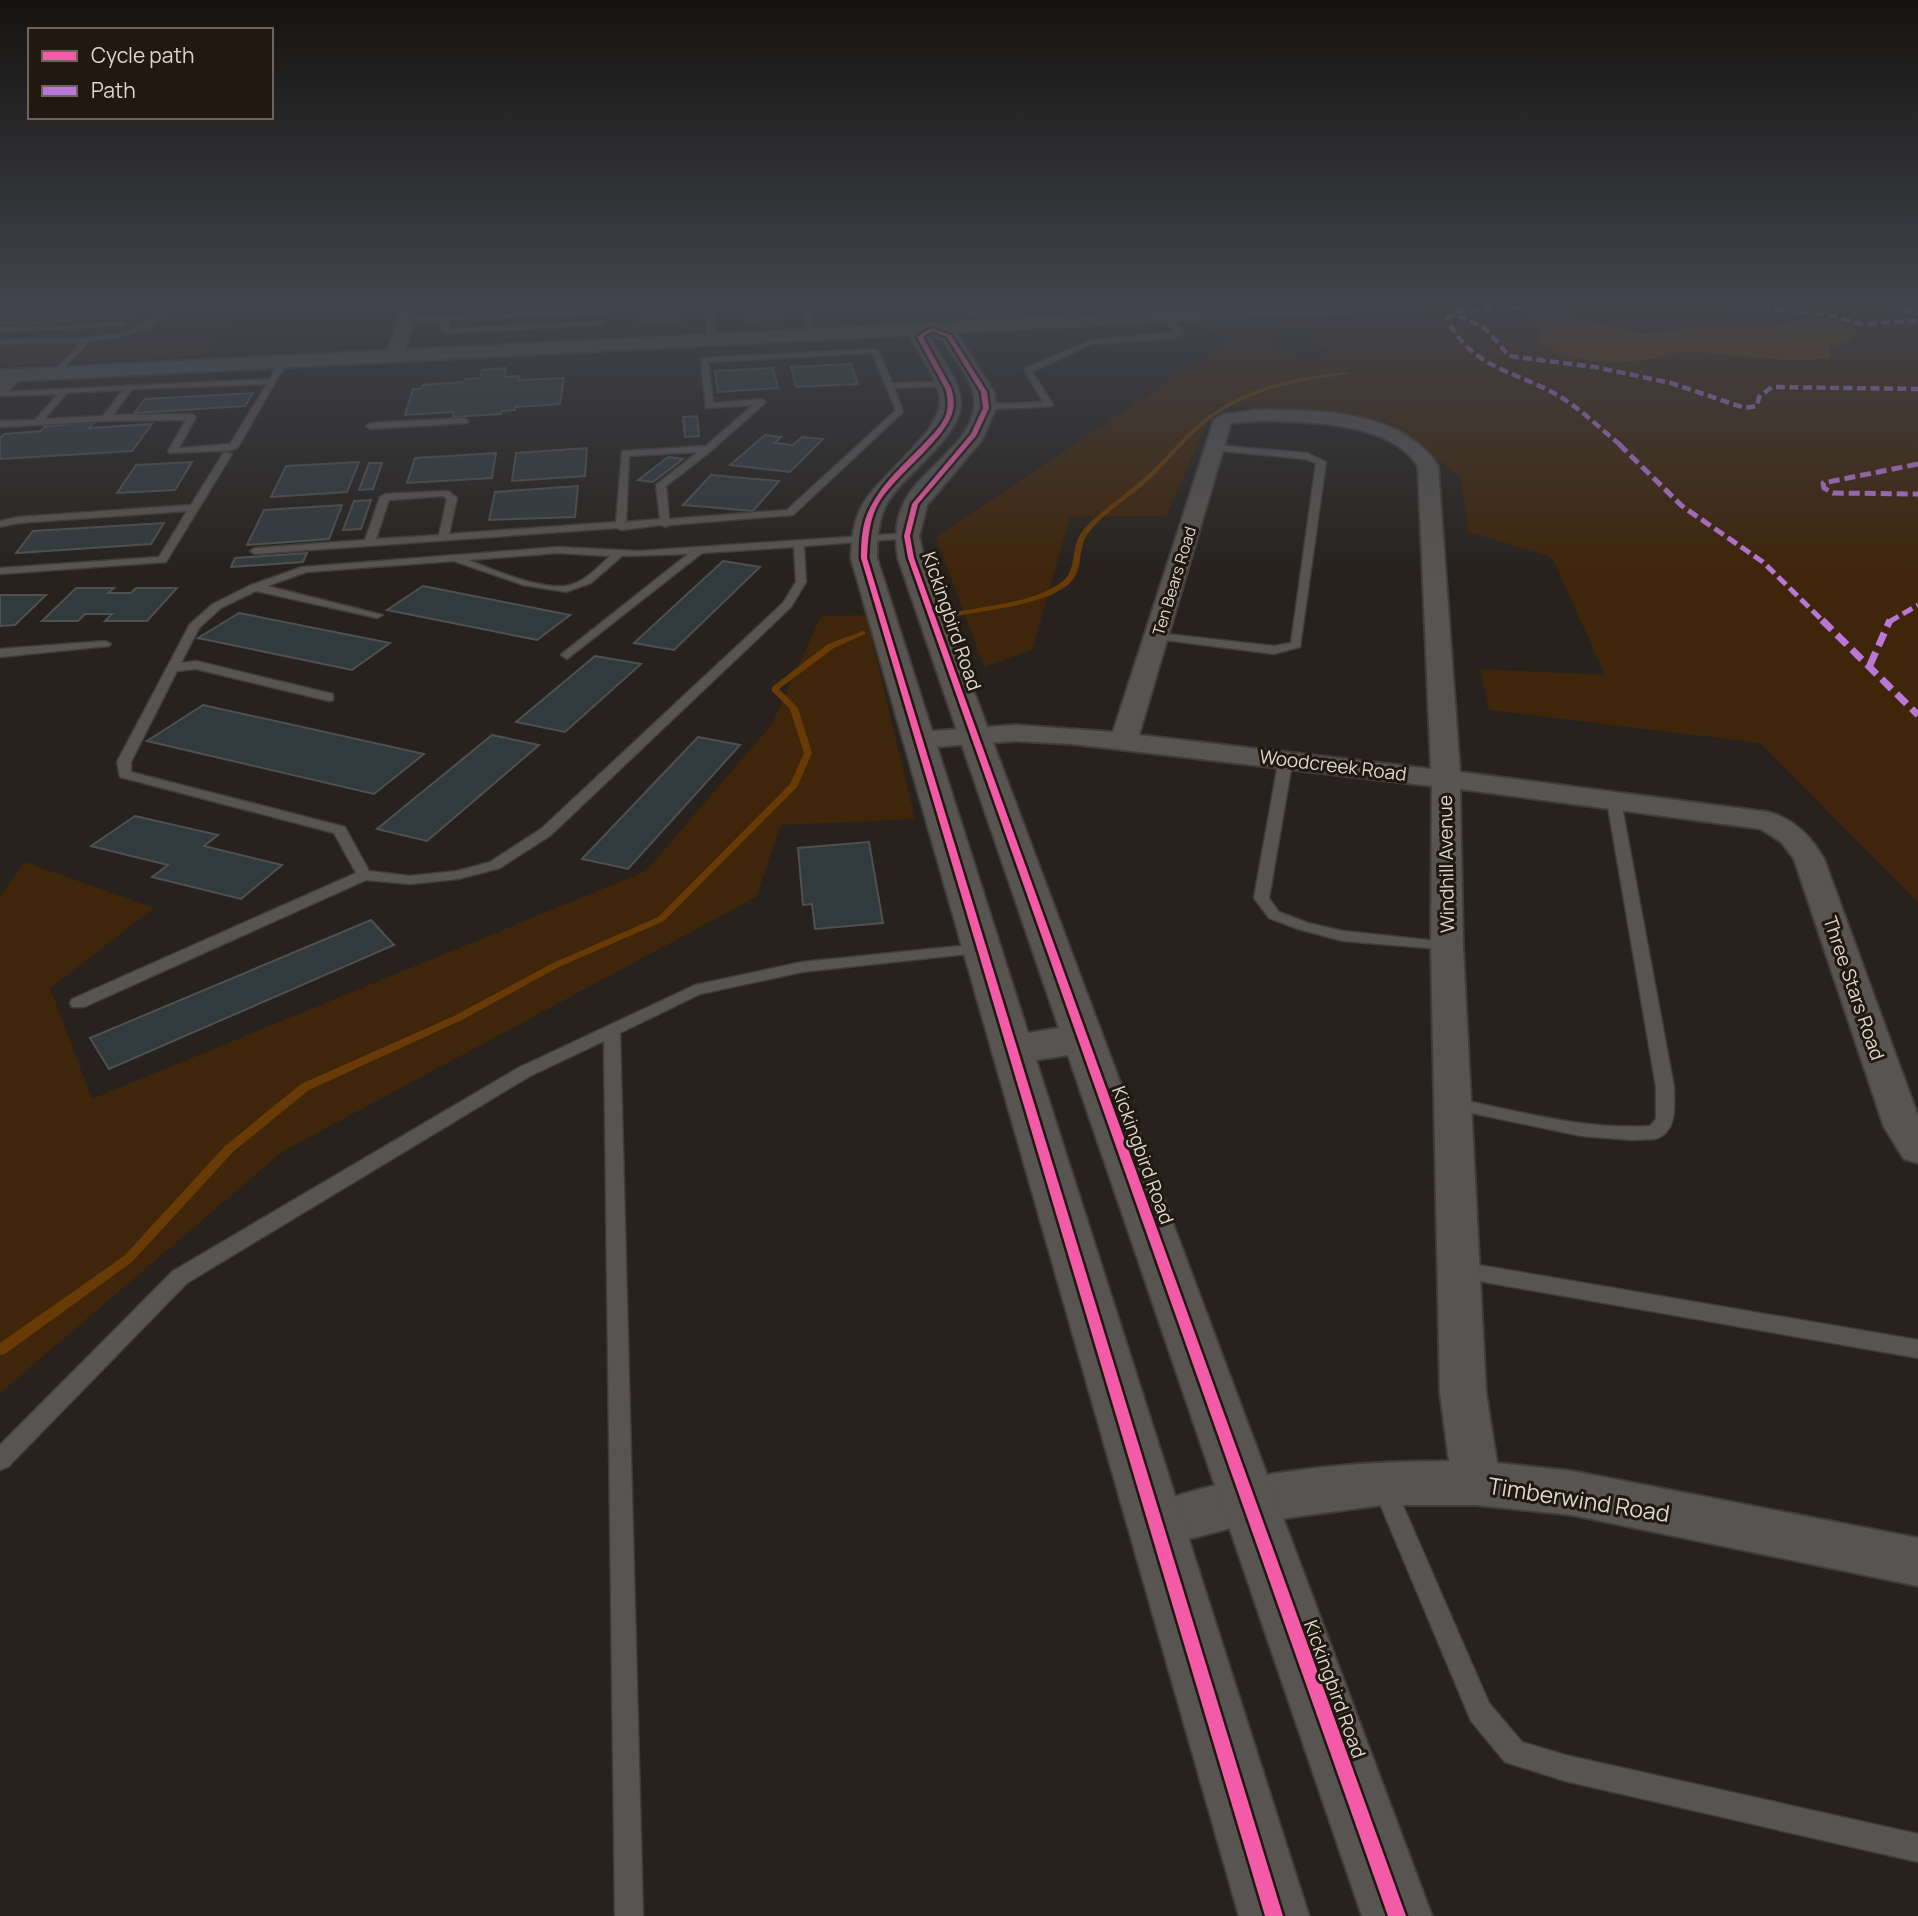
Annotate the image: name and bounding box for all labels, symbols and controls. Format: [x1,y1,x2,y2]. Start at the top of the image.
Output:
legend [28,28,273,119]
text: Cycle path [91,41,194,69]
text: Path [91,76,136,104]
street label: Ten Bears Road [1147,524,1201,638]
street label: Kickingbird Road [916,548,988,694]
street label: Woodcreek Road [1258,743,1408,787]
street label: Windhill Avenue [1432,795,1460,933]
street label: Three Stars Road [1817,913,1891,1063]
street label: Kickingbird Road [1106,1082,1180,1228]
street label: Timberwind Road [1486,1469,1672,1529]
street label: Kickingbird Road [1298,1616,1372,1762]

